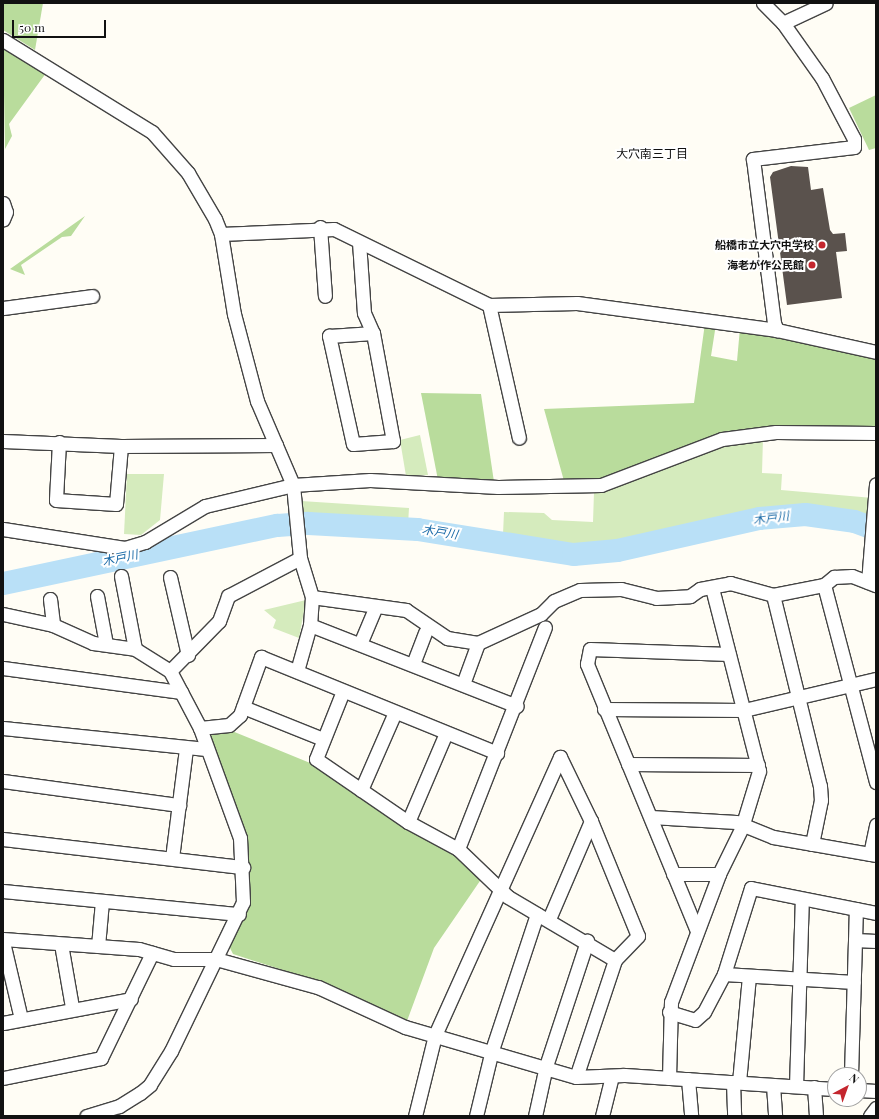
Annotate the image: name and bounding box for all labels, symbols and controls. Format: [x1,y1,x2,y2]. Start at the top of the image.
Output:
scale bar [14,12,108,38]
text: 50 m [19,19,45,35]
district label: 大穴南三丁目 [616,147,688,161]
place label: 船橋市立大穴中学校 [715,238,814,252]
marker: 船橋市立大穴中学校 [817,240,827,250]
place label: 海老が作公民館 [727,258,804,272]
marker: 海老が作公民館 [807,260,817,270]
water label: 木戸川 [752,509,790,527]
water label: 木戸川 [421,522,459,542]
water label: 木戸川 [101,547,139,569]
north arrow [827,1067,867,1107]
text: N [847,1070,862,1087]

